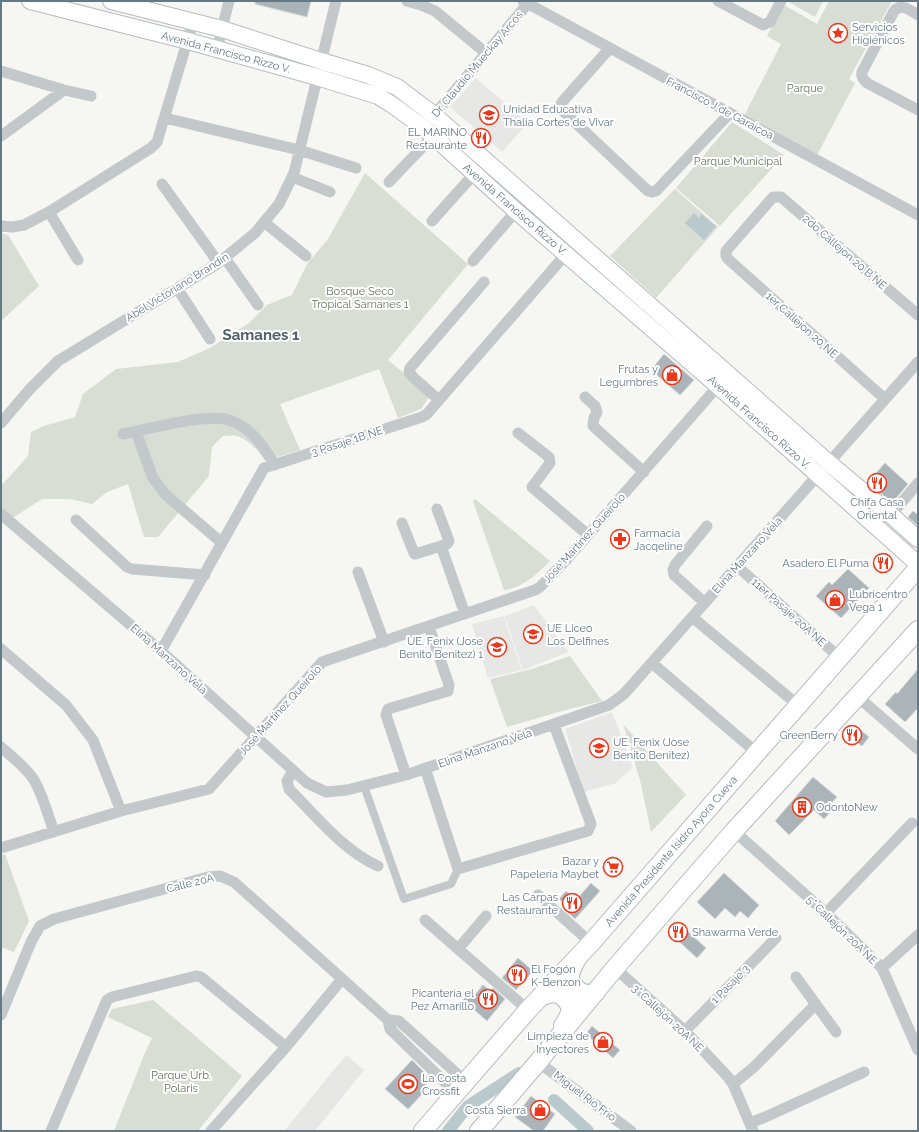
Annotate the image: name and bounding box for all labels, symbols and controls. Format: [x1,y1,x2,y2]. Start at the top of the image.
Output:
street label: Dr. Claudio Mueckay Arcos [429,9,526,120]
place label: Servicios Higiénicos [852,21,905,47]
place icon: Servicios Higiénicos [827,22,849,44]
street label: Avenida Francisco Rizzo V. [160,29,292,76]
street label: Francisco J de Garaicoa [664,75,776,142]
park label: Parque [787,82,824,95]
place label: Unidad Educativa Thalia Cortes de Vivar [503,103,614,129]
school or university icon: Unidad Educativa Thalia Cortes de Vivar [478,104,500,126]
place label: EL MARINO Restaurante [406,126,468,152]
restaurant icon: EL MARINO Restaurante [470,127,492,149]
park label: Parque Municipal [694,155,782,168]
street label: Avenida Francisco Rizzo V. [460,161,569,258]
street label: 2do Callejon 20 B NE [800,212,889,292]
street label: Abel Victoriano Brandin [123,250,231,324]
park label: Bosque Seco Tropical Samanes 1 [311,285,409,311]
street label: 1er Callejon 20 NE [763,290,841,361]
district label: Samanes 1 [223,326,300,344]
place label: Frutas y Legumbres [600,363,658,389]
shop icon: Frutas y Legumbres [661,364,683,386]
street label: Avenida Francisco Rizzo V. [705,373,812,472]
street label: 3 Pasaje 1B NE [310,424,385,459]
restaurant icon: Chifa Casa Oriental [866,472,888,494]
street label: José Martínez Queirolo [541,490,628,586]
place label: Chifa Casa Oriental [850,496,904,522]
street label: Elina Manzano Vela [710,514,785,596]
place label: Farmacia Jacqeline [634,527,683,553]
pharmacy icon: Farmacia Jacqeline [609,528,631,550]
restaurant icon: Asadero El Puma [872,552,894,574]
place label: Asadero El Puma [782,557,869,570]
street label: 11er Pasaje 20A NE [749,576,829,649]
place label: Lubricentro Vega 1 [849,588,908,614]
shop icon: Lubricentro Vega 1 [824,589,846,611]
street label: Elina Manzano Vela [128,622,210,697]
place label: UE Liceo Los Delfines [547,622,609,648]
school or university icon: UE Liceo Los Delfines [522,623,544,645]
place label: UE. Fenix (Jose Benito Benitez) 1 [399,635,484,661]
school or university icon: UE. Fenix (Jose Benito Benitez) 1 [486,636,508,658]
street label: José Martínez Queirolo [237,662,324,758]
restaurant icon: GreenBerry [841,724,863,746]
street label: Elina Manzano Vela [437,726,534,771]
place label: GreenBerry [780,729,838,742]
place label: UE. Fenix (Jose Benito Benitez) [613,736,690,762]
school or university icon: UE. Fenix (Jose Benito Benitez) [588,737,610,759]
street label: Avenida Presidente Isidro Ayora Cueva [603,774,740,929]
building icon: OdontoNew [791,796,813,818]
place label: OdontoNew [816,801,878,814]
place label: Bazar y Papelería Maybet [510,855,599,881]
supermarket icon: Bazar y Papelería Maybet [602,856,624,878]
street label: Calle 20A [165,871,216,896]
place label: Las Carpas Restaurante [497,891,559,917]
restaurant icon: Las Carpas Restaurante [561,892,583,914]
street label: 5° Callejón 20A NE [804,893,880,968]
restaurant icon: Shawarma Verde [667,921,689,943]
place label: Shawarma Verde [692,926,779,939]
street label: 1 Pasaje 3 [708,962,752,1006]
place label: El Fogón K-Benzon [531,963,581,989]
restaurant icon: El Fogón K-Benzon [506,964,528,986]
street label: 3° Callejón 20A NE [629,982,706,1055]
place label: Picantería el Pez Amarillo [411,987,474,1013]
restaurant icon: Picantería el Pez Amarillo [477,988,499,1010]
place label: Limpieza de Inyectores [527,1030,590,1056]
shop icon: Limpieza de Inyectores [592,1031,614,1053]
park label: Parque Urb. Polaris [151,1069,211,1095]
street label: Miguel Río Frío [551,1069,619,1124]
place label: La Costa Crossfit [422,1072,466,1098]
sports icon: La Costa Crossfit [397,1073,419,1095]
shop icon: Costa Sierra [529,1099,551,1121]
place label: Costa Sierra [465,1104,526,1117]

